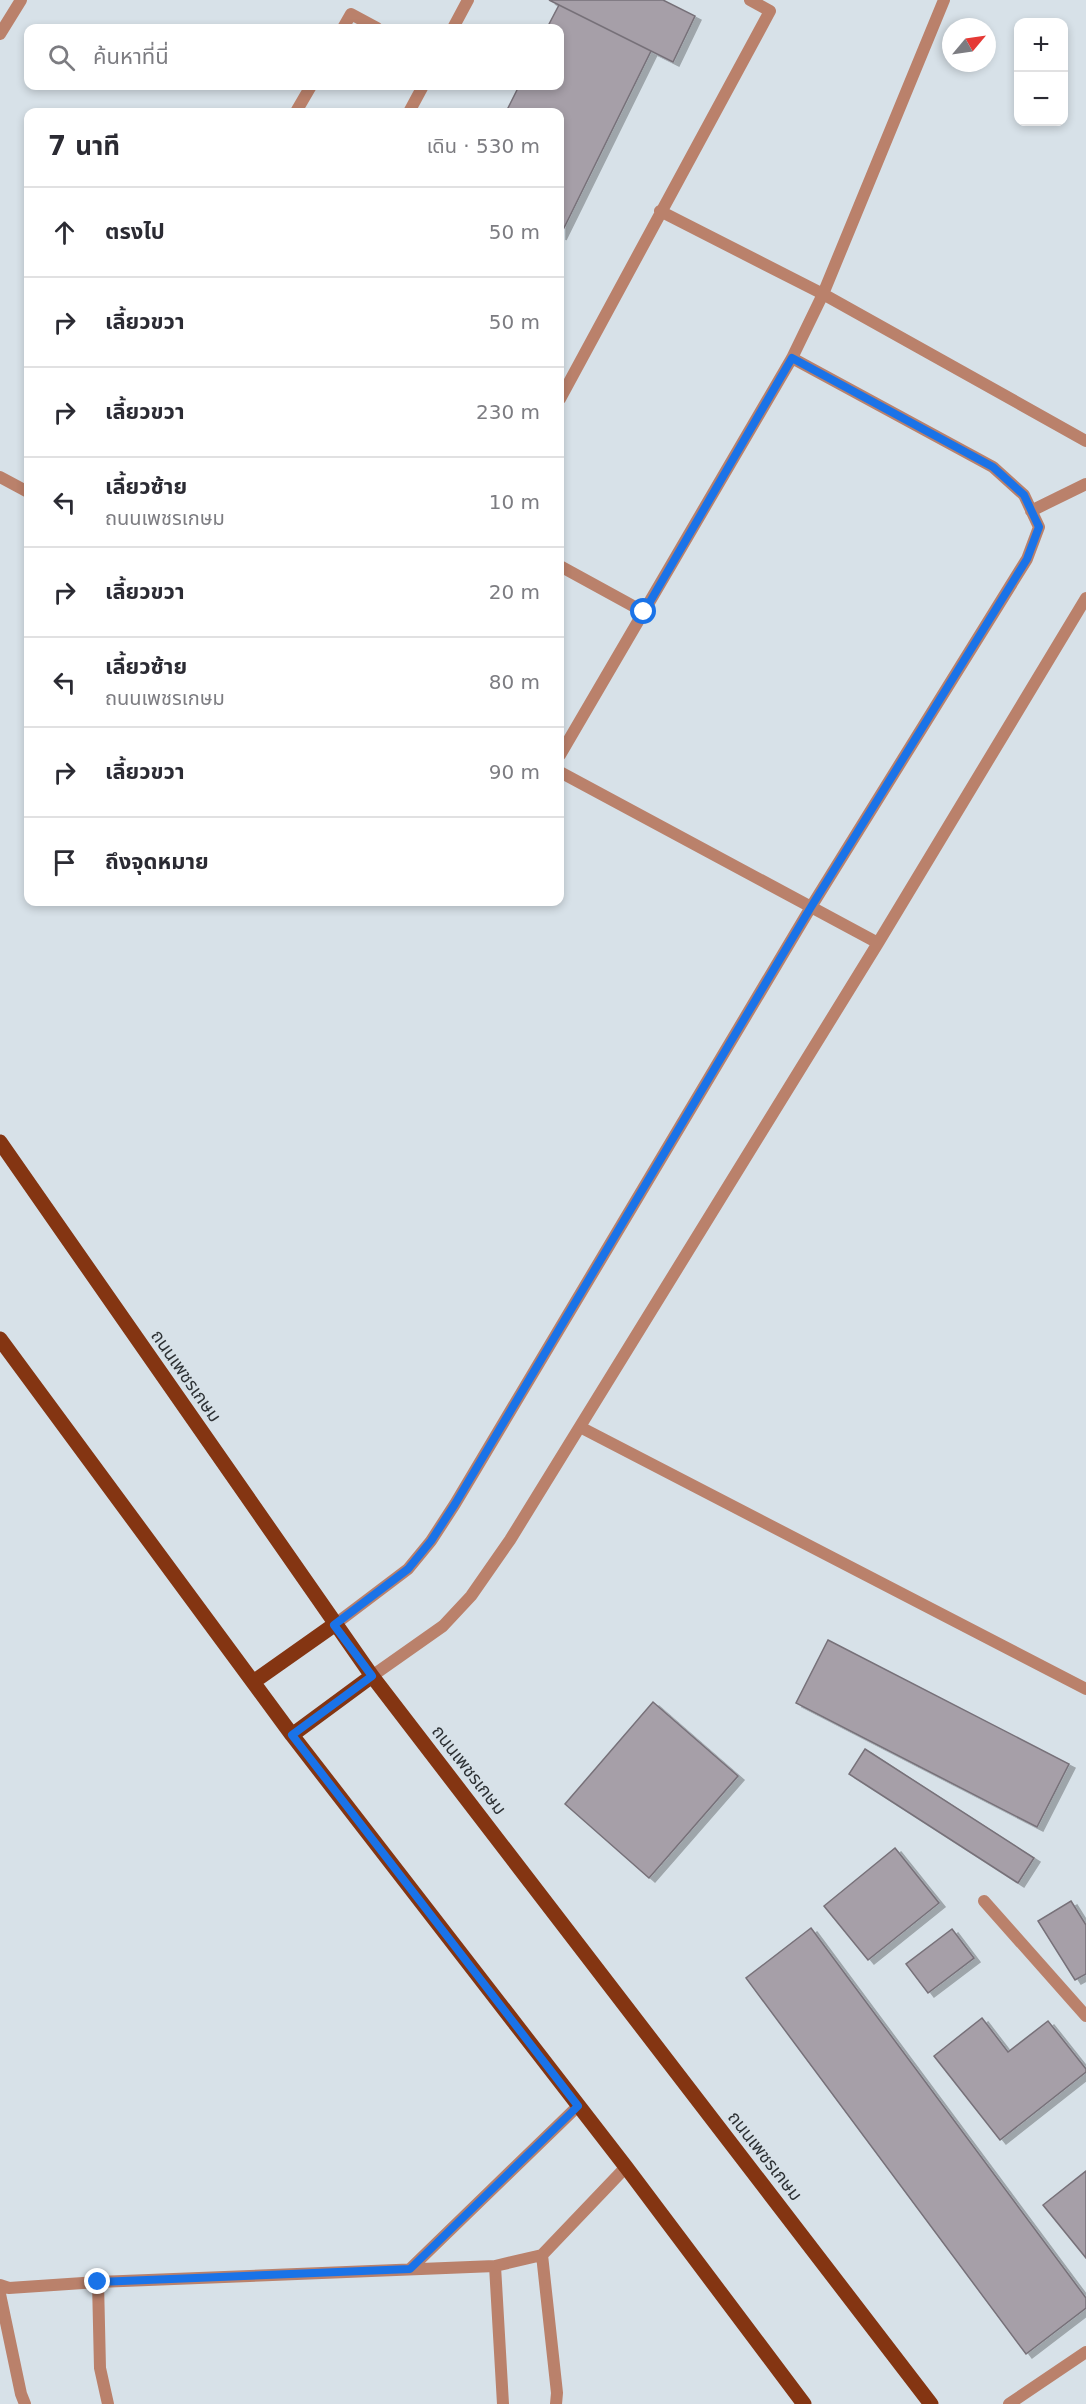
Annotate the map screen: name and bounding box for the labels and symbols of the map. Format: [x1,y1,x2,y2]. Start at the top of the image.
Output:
north arrow [942,18,996,72]
route start [630,598,656,624]
street label: ถนนเพชรเกษม [147,1326,226,1426]
street label: ถนนเพชรเกษม [428,1721,511,1819]
street label: ถนนเพชรเกษม [724,2107,807,2205]
route end [84,2268,110,2294]

